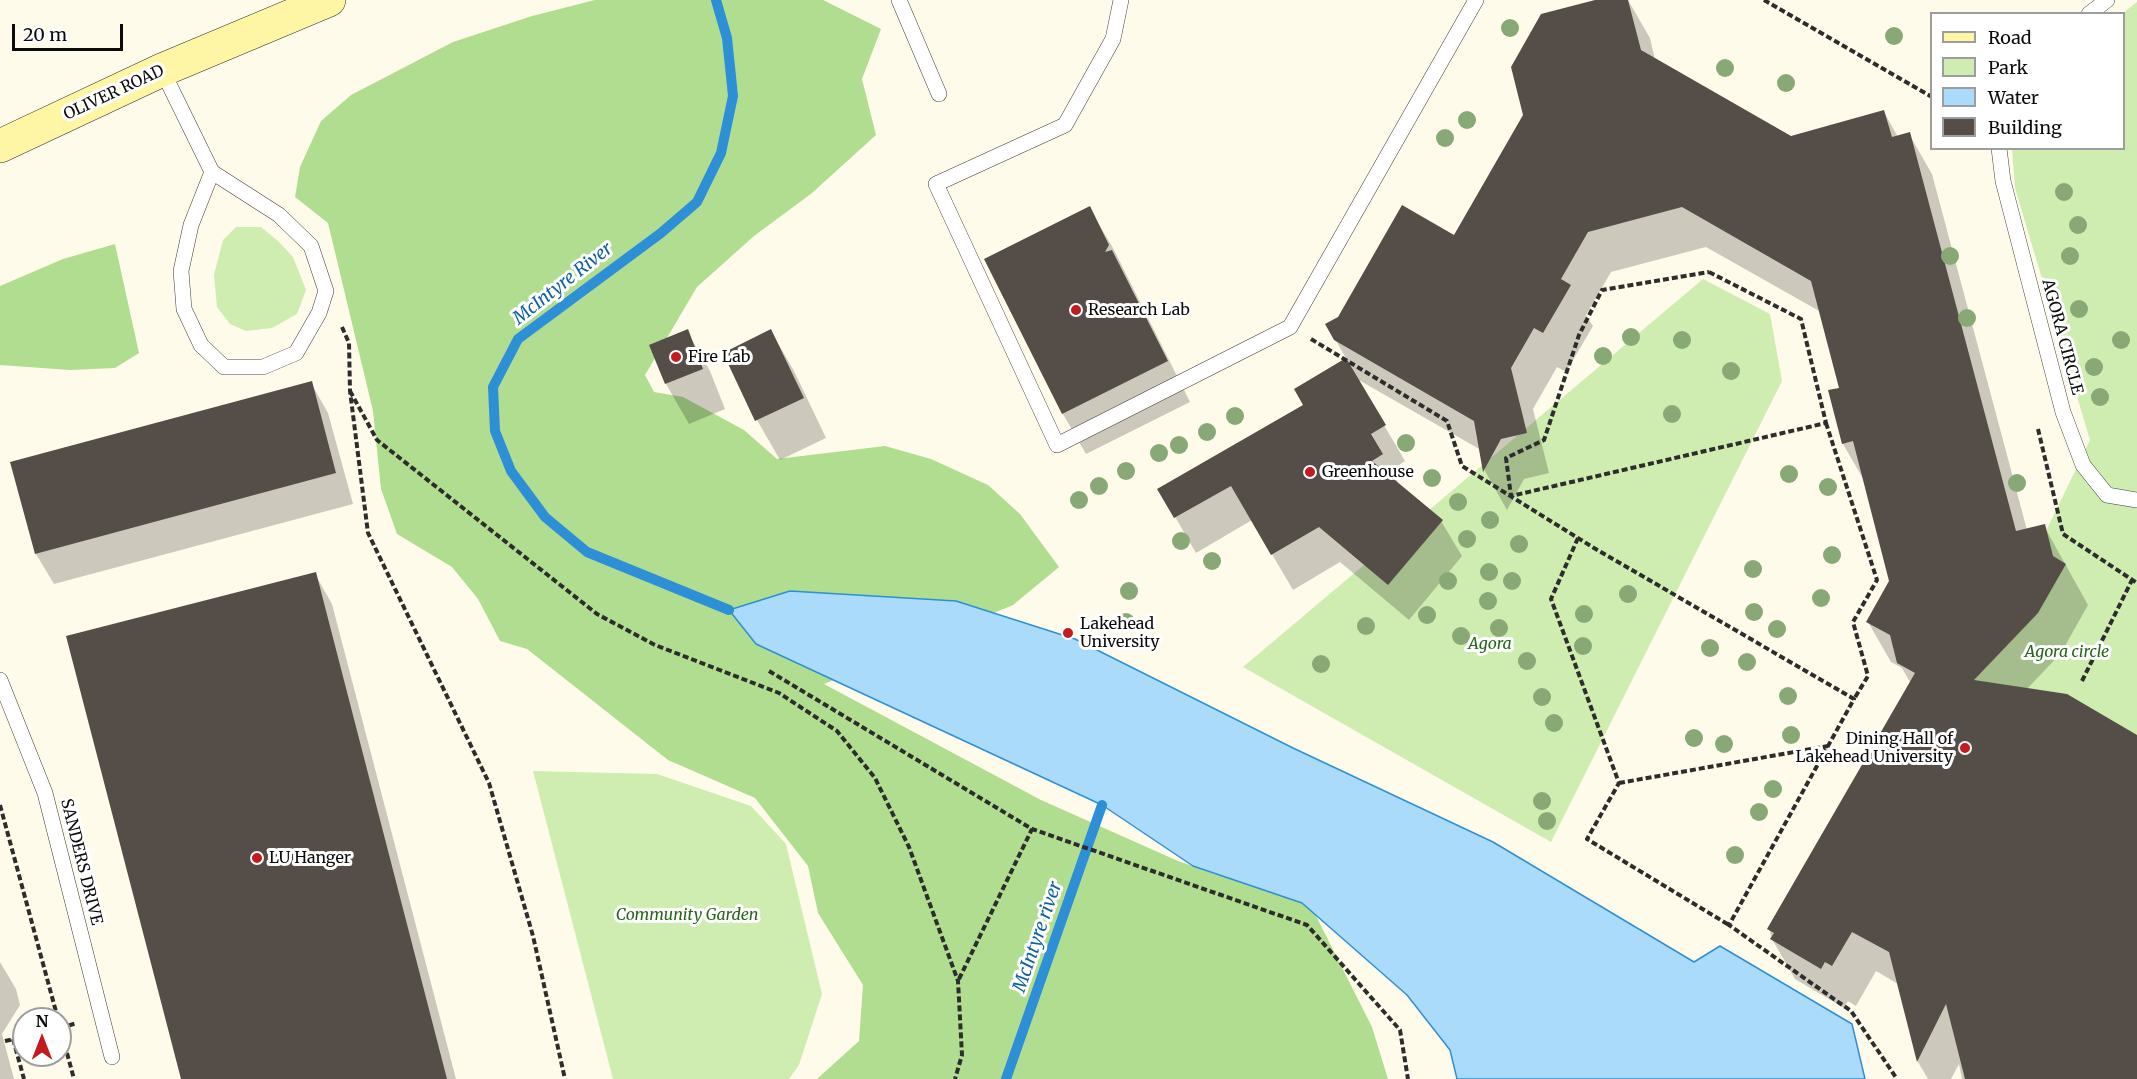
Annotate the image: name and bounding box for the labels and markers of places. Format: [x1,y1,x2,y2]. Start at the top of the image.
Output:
place label: Research Lab [1088,300,1190,320]
marker: Research Lab [1069,303,1083,317]
place label: Fire Lab [688,347,750,367]
marker: Fire Lab [669,350,683,364]
place label: Greenhouse [1322,462,1414,482]
marker: Greenhouse [1303,465,1317,479]
place label: Lakehead University [1080,614,1160,652]
marker: Lakehead University [1061,626,1075,640]
place label: Dining Hall of Lakehead University [1795,729,1953,767]
marker: Dining Hall of Lakehead University [1958,741,1972,755]
place label: LU Hanger [269,848,351,868]
marker: LU Hanger [250,851,264,865]

